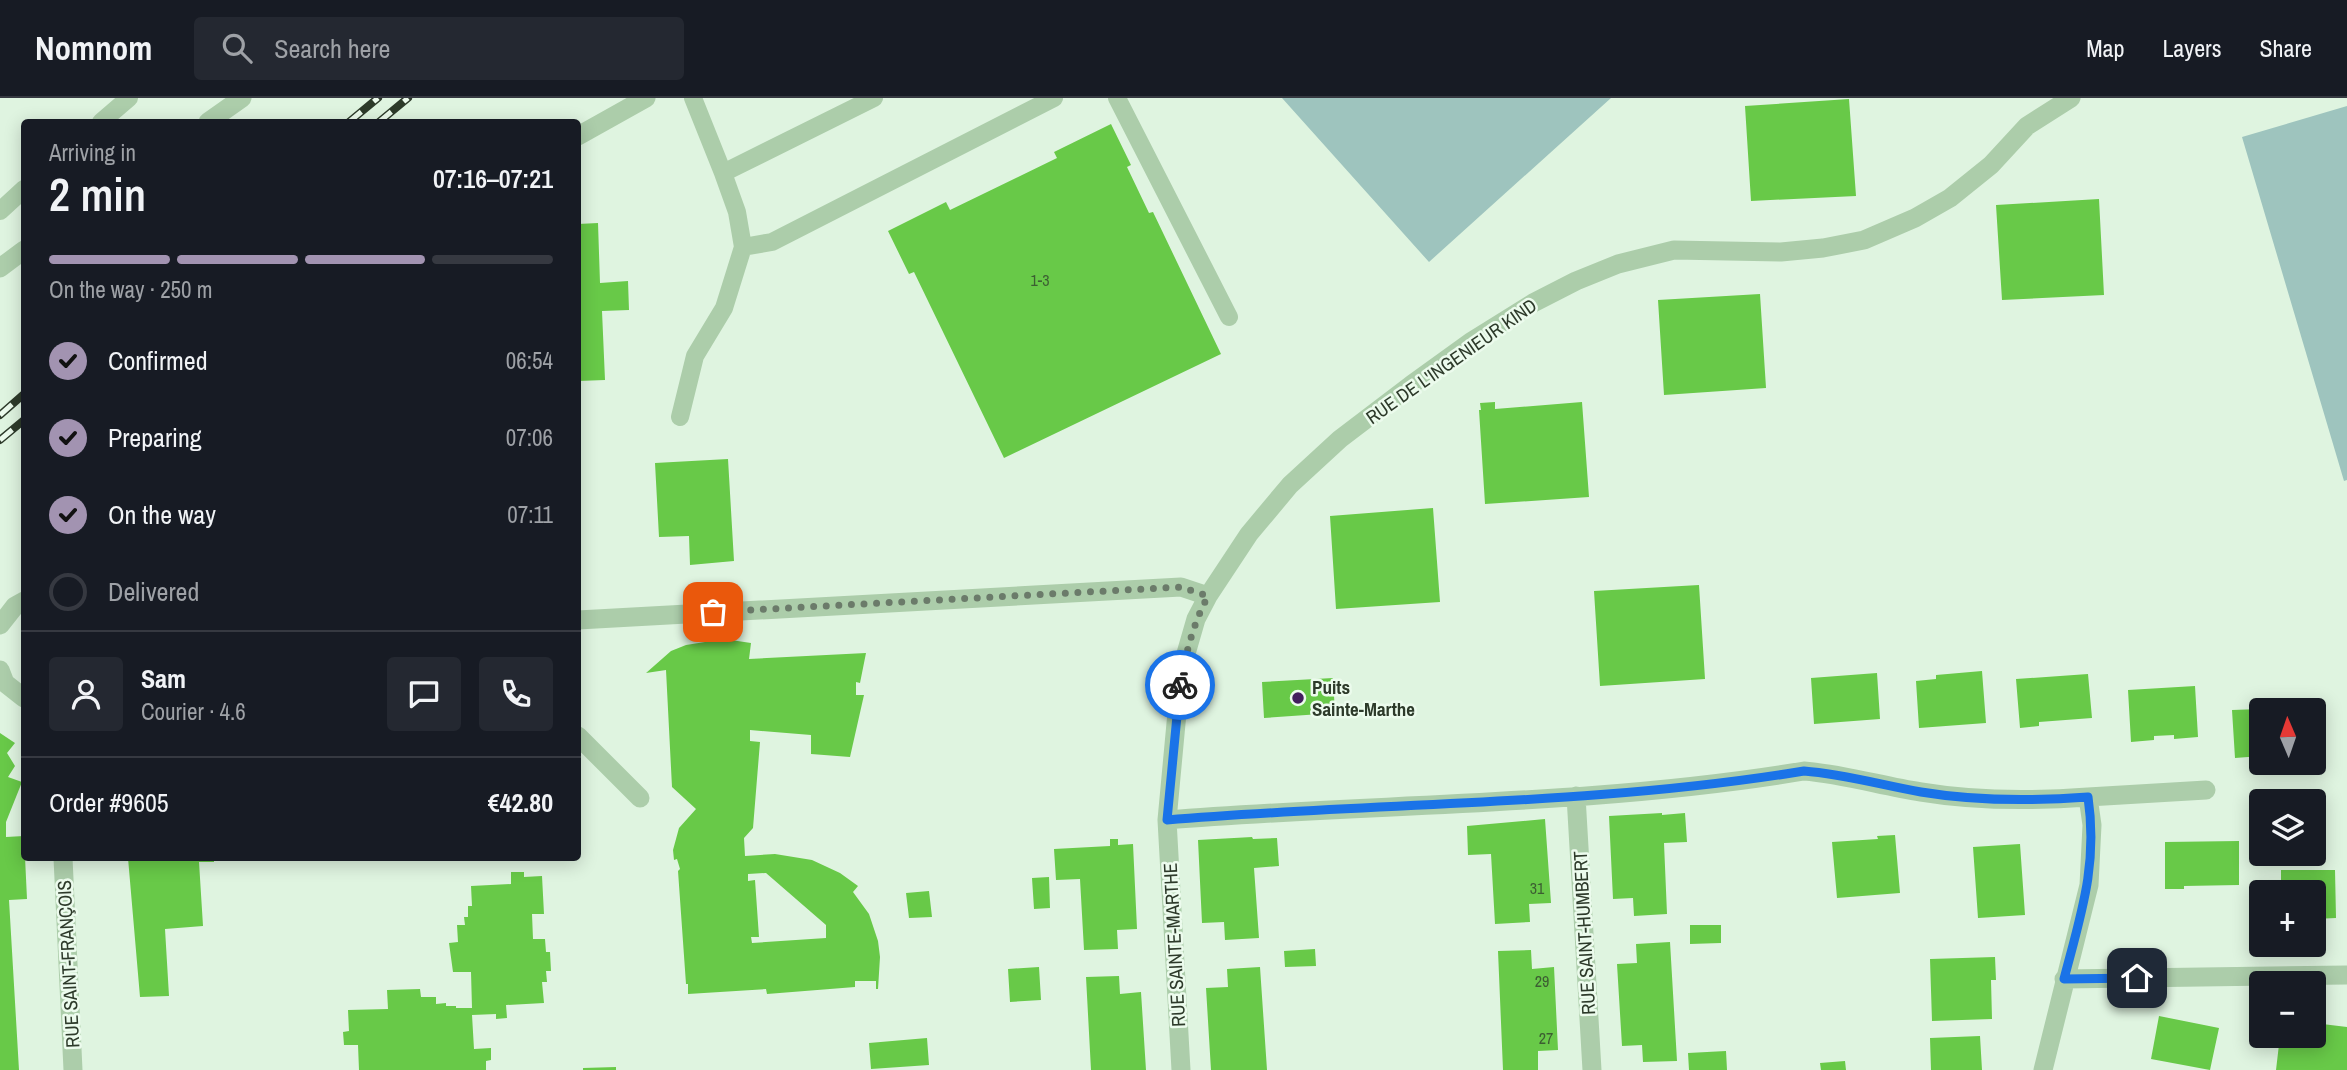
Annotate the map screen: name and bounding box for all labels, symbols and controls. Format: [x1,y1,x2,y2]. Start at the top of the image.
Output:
search box [194,17,684,80]
text: Nomnom [35,26,152,70]
icon: search [218,29,256,67]
text: Search here [274,31,390,66]
text: Map [2086,32,2124,64]
text: Layers [2162,32,2221,64]
text: Share [2259,32,2312,64]
text: Arriving in [49,137,136,168]
text: 07:16–07:21 [433,161,553,196]
text: 2 min [49,163,146,225]
house number: 1-3 [1031,269,1049,291]
text: On the way · 250 m [49,274,213,305]
street label: RUE DE L'INGENIEUR KIND [1360,292,1542,430]
icon: check [49,342,87,380]
text: Confirmed [108,343,208,378]
text: 06:54 [506,345,553,376]
icon: check [49,419,87,457]
text: Preparing [108,420,202,455]
text: 07:06 [506,422,553,453]
icon: check [49,496,87,534]
text: On the way [108,497,216,532]
text: 07:11 [507,499,553,530]
text: Delivered [108,574,199,609]
pin [683,582,743,642]
icon: bag [694,593,732,631]
courier [1145,650,1215,720]
button: person [49,657,123,731]
button: chat [387,657,461,731]
button: phone [479,657,553,731]
text: Sam [141,661,186,696]
icon: bike [1161,666,1199,704]
place label: Puits Sainte-Marthe [1312,674,1415,722]
marker: Puits Sainte-Marthe [1290,690,1306,706]
text: Courier · 4.6 [141,696,246,727]
north arrow [2249,698,2326,775]
map controls [2249,698,2326,1048]
text: Order #9605 [49,785,169,820]
text: €42.80 [488,785,553,820]
button: layers [2249,789,2326,866]
street label: RUE SAINT-HUMBERT [1567,850,1601,1016]
street label: RUE SAINTE-MARTHE [1157,862,1191,1028]
house number: 31 [1530,877,1545,899]
street label: RUE SAINT-FRANÇOIS [51,879,85,1049]
button: + [2249,880,2326,957]
pin [2107,948,2167,1008]
icon: home [2118,959,2156,997]
house number: 29 [1535,970,1549,992]
button: − [2249,971,2326,1048]
house number: 27 [1539,1027,1553,1049]

